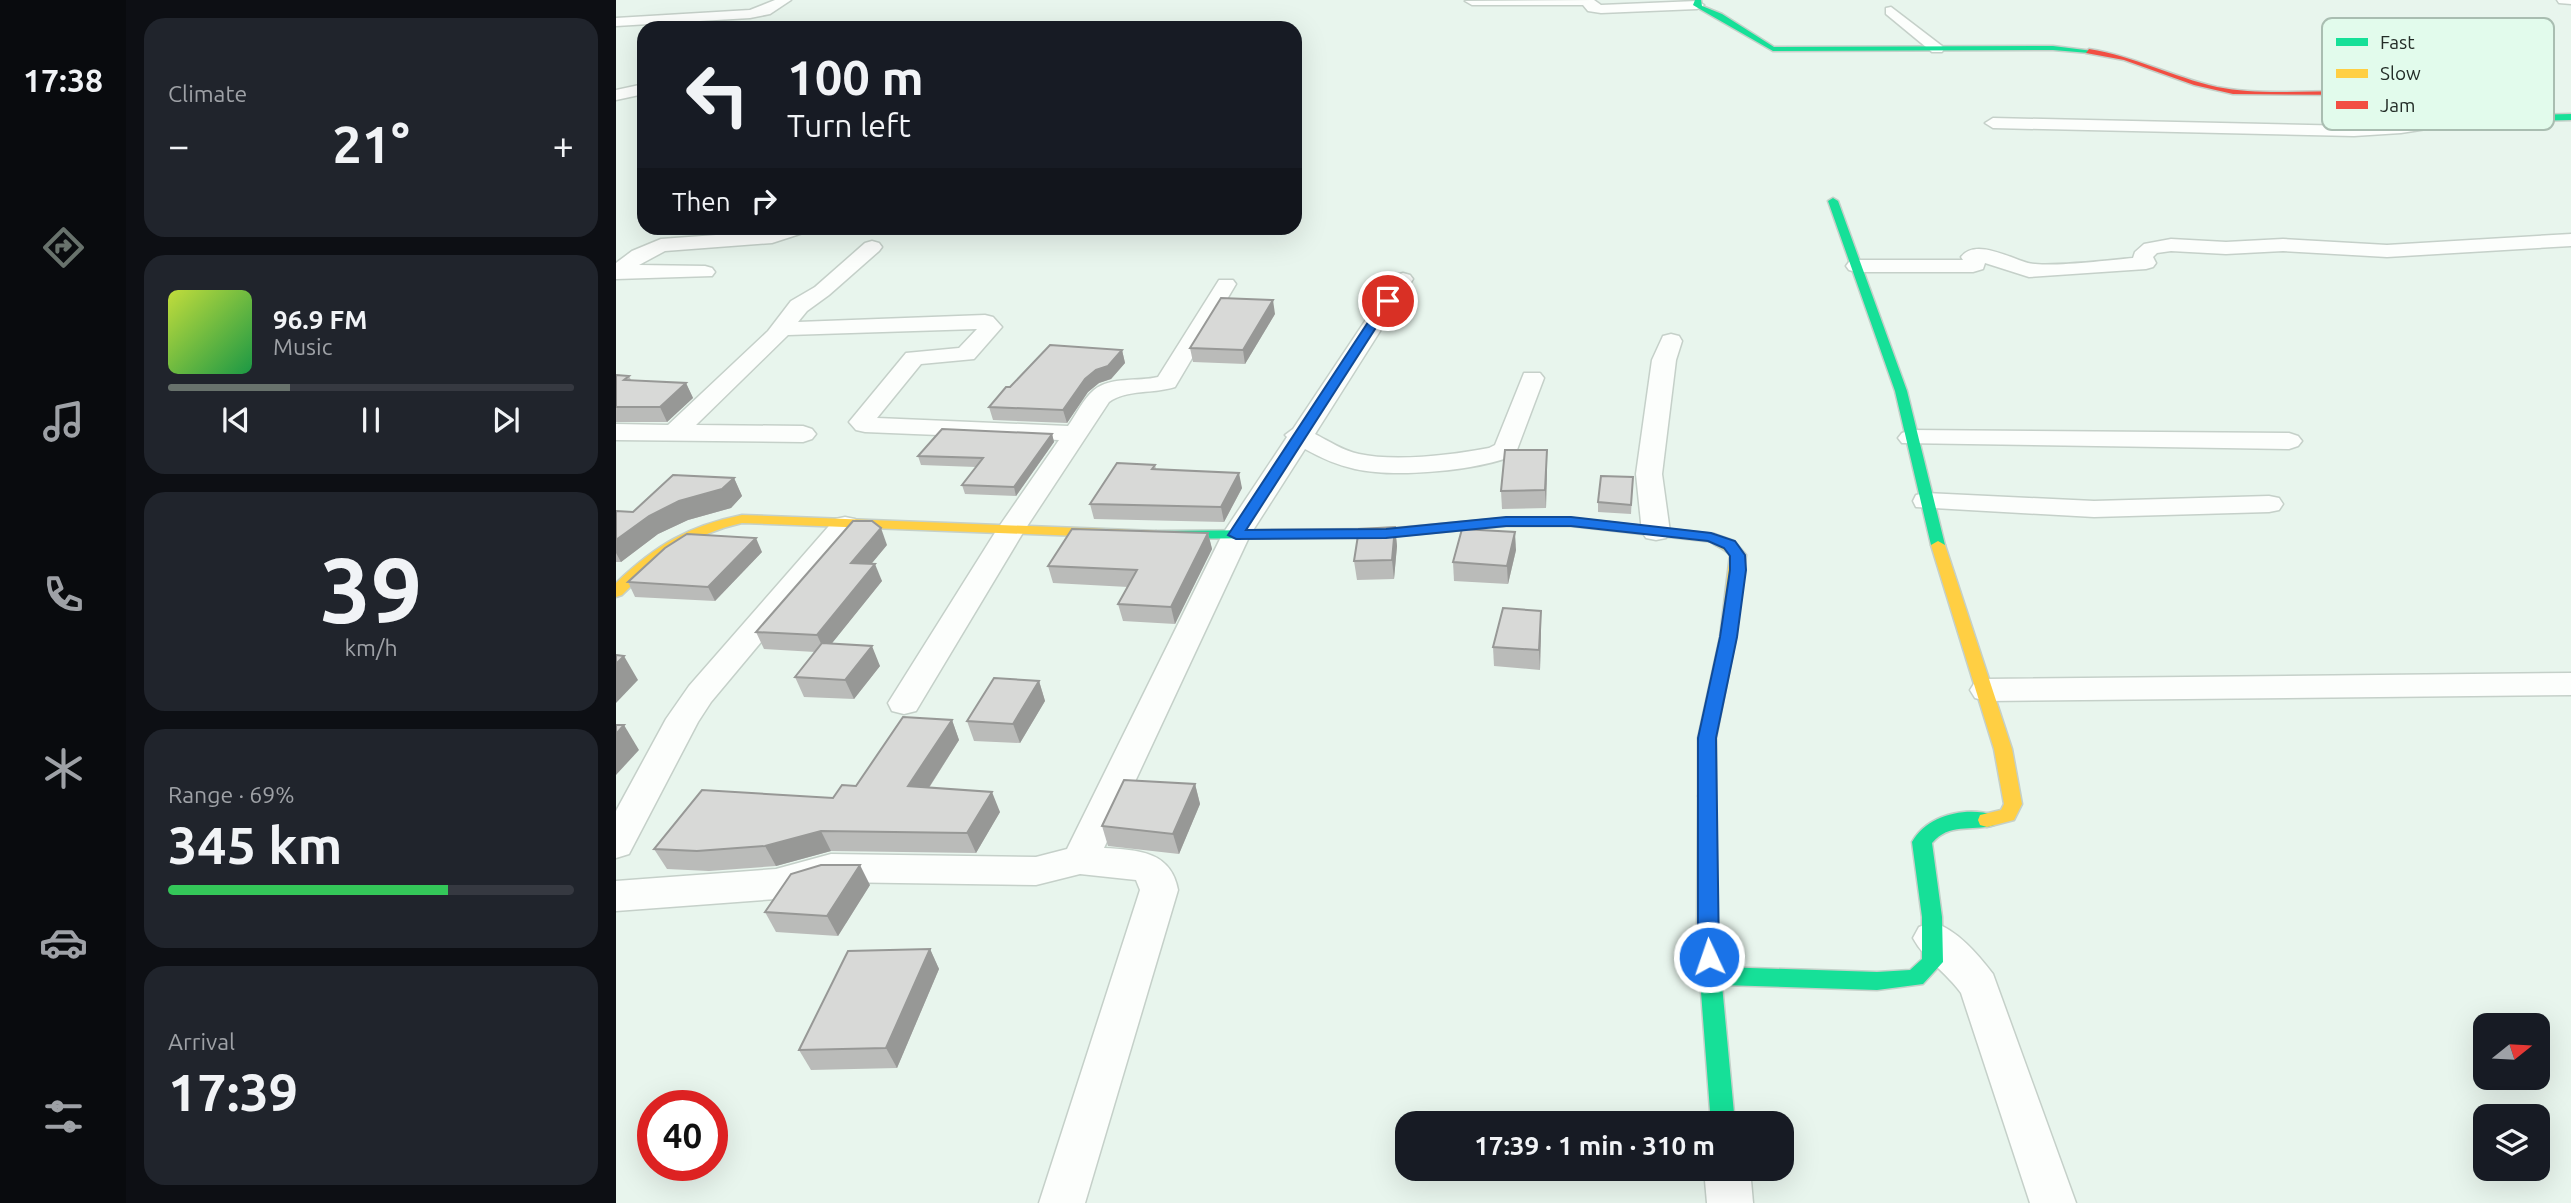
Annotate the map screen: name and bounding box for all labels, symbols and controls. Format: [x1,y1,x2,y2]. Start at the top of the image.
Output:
legend [2322,18,2554,130]
text: Fast [2380,31,2415,53]
icon: left [672,49,763,140]
text: 100 m [787,49,924,104]
text: 17:38 [23,62,103,98]
text: Slow [2380,62,2421,84]
text: Climate [168,81,247,106]
text: Jam [2380,94,2416,116]
text: Turn left [787,107,911,143]
text: 21° [332,115,410,173]
text: − [168,124,189,166]
text: + [553,124,574,166]
icon: right [745,182,783,220]
text: Then [672,187,731,216]
icon: directions [39,223,88,272]
pin [1358,271,1418,331]
icon: arrive [1369,282,1407,320]
text: 96.9 FM [273,305,367,334]
text: Music [273,334,332,359]
icon: music [39,397,88,446]
icon: previous [217,401,255,439]
icon: pause [352,401,390,439]
icon: next [487,401,525,439]
text: 39 [320,538,422,640]
icon: phone [39,570,88,619]
text: km/h [344,635,398,660]
icon: climate [39,744,88,793]
text: Range · 69% [168,782,295,807]
text: 345 km [168,816,342,874]
icon: car [39,918,88,967]
position arrow [1672,920,1746,994]
north arrow [2473,1013,2550,1090]
map controls [2473,1013,2550,1181]
text: Arrival [168,1029,235,1054]
text: 17:39 [168,1063,298,1121]
speed limit sign: 40 [637,1090,728,1181]
icon: filters [39,1092,88,1141]
button: layers [2473,1104,2550,1181]
text: 17:39 · 1 min · 310 m [1474,1131,1715,1160]

